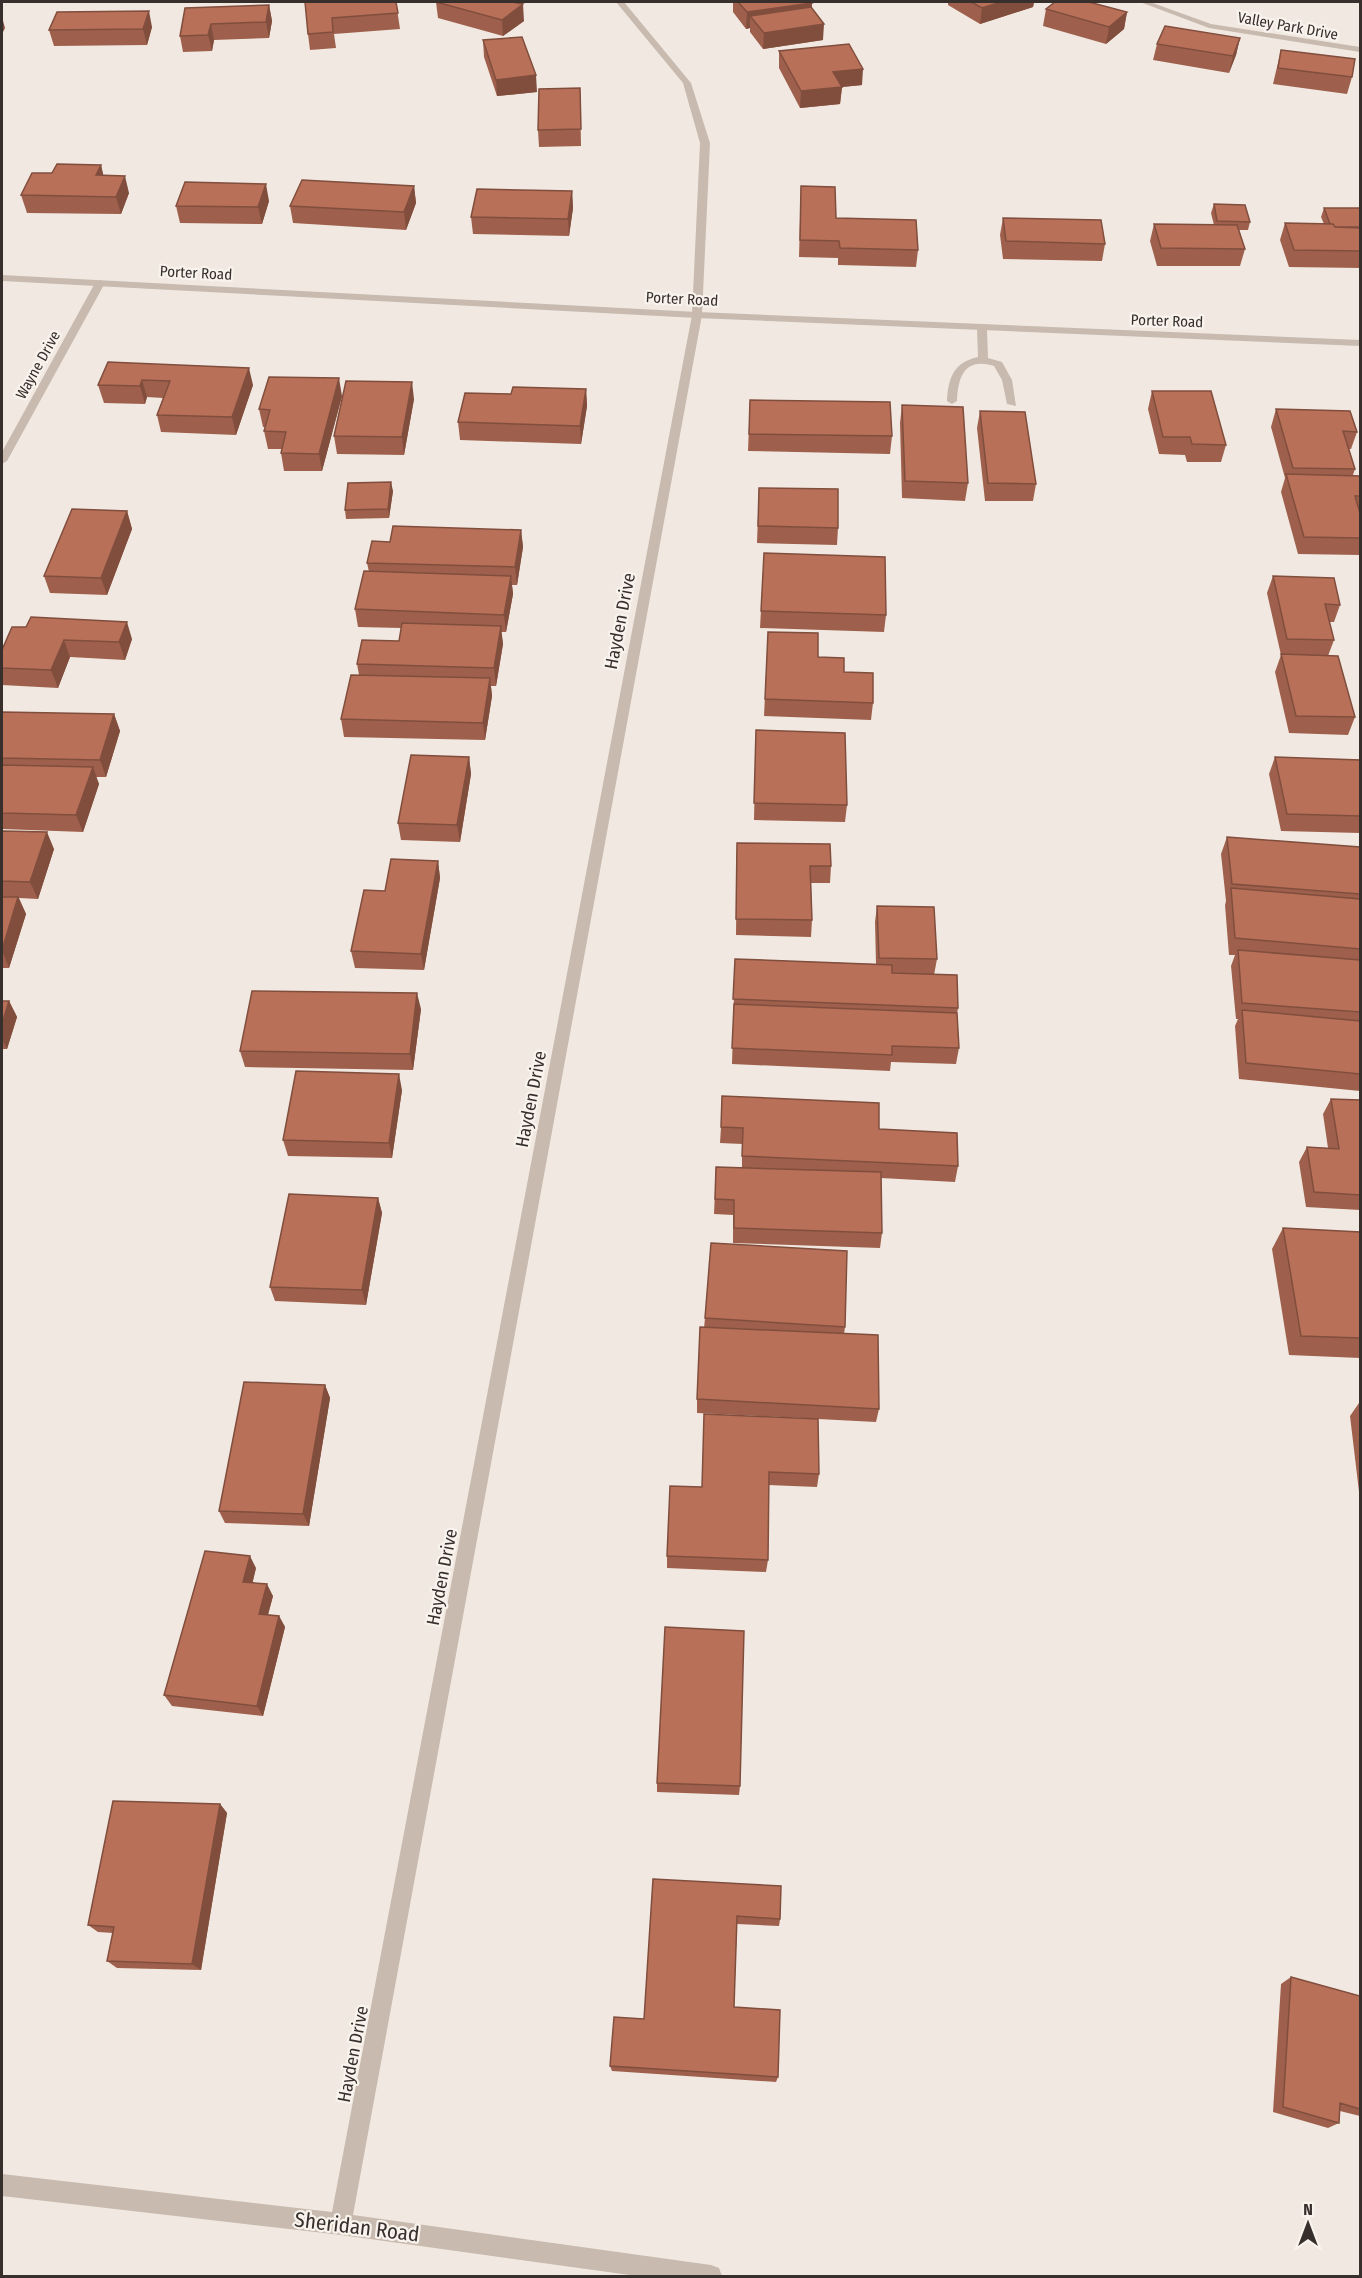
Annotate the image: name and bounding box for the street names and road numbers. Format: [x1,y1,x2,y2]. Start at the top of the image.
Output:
street label: Valley Park Drive [1236,8,1340,44]
street label: Porter Road [159,262,233,284]
street label: Porter Road [645,288,719,310]
street label: Porter Road [1130,311,1204,331]
street label: Wayne Drive [12,328,64,402]
street label: Hayden Drive [600,571,640,671]
street label: Hayden Drive [511,1049,551,1149]
street label: Hayden Drive [422,1527,462,1627]
street label: Hayden Drive [333,2004,373,2104]
street label: Sheridan Road [293,2206,421,2248]

